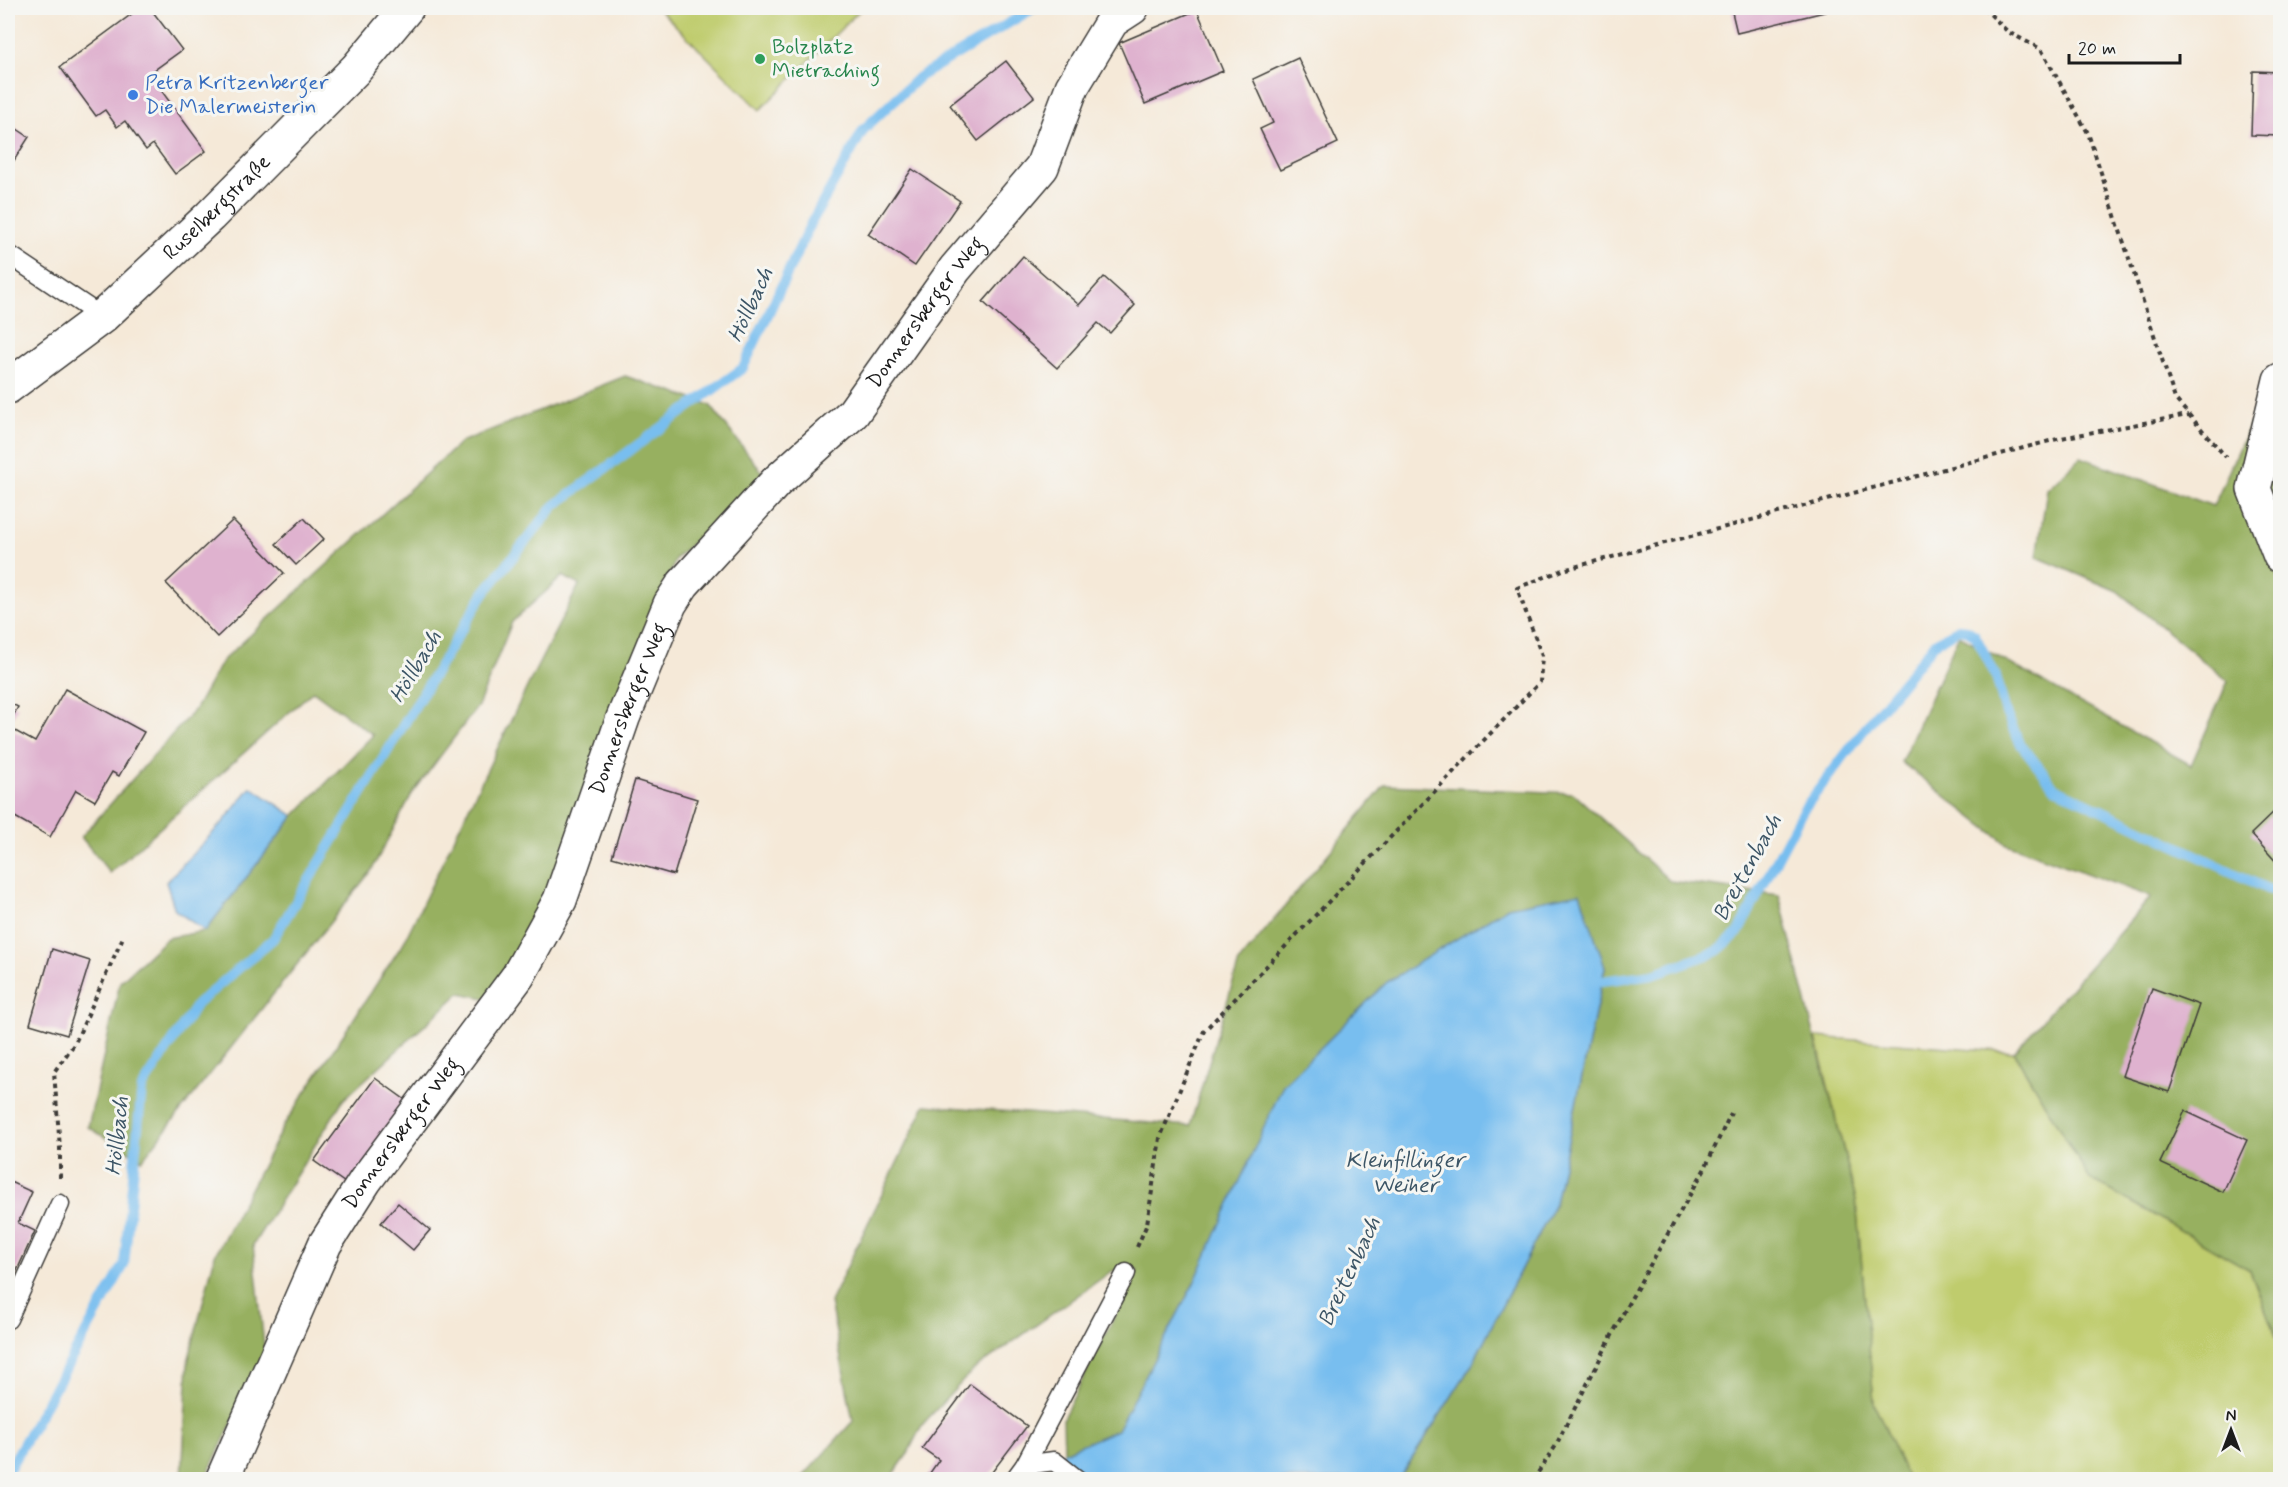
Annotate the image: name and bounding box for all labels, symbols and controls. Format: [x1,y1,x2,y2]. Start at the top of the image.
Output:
scale bar [2069,27,2180,65]
place label: Bolzplatz Mietraching [772,33,880,87]
text: 20 m [2078,37,2116,61]
marker: Bolzplatz Mietraching [753,52,767,66]
place label: Petra Kritzenberger Die Malermeisterin [145,69,329,121]
marker: Petra Kritzenberger Die Malermeisterin [126,88,140,102]
street label: Ruselbergstraße [157,149,277,267]
street label: Donnersberger Weg [861,231,992,394]
water label: Höllbach [722,263,781,347]
street label: Donnersberger Weg [583,619,677,799]
water label: Höllbach [384,625,449,708]
water label: Breitenbach [1707,809,1789,926]
street label: Donnersberger Weg [336,1052,468,1215]
water label: Höllbach [100,1095,136,1177]
water label: Kleinfillinger Weiher [1346,1147,1467,1200]
water label: Breitenbach [1312,1212,1388,1331]
north arrow [2201,1400,2261,1460]
text: N [2226,1406,2236,1427]

